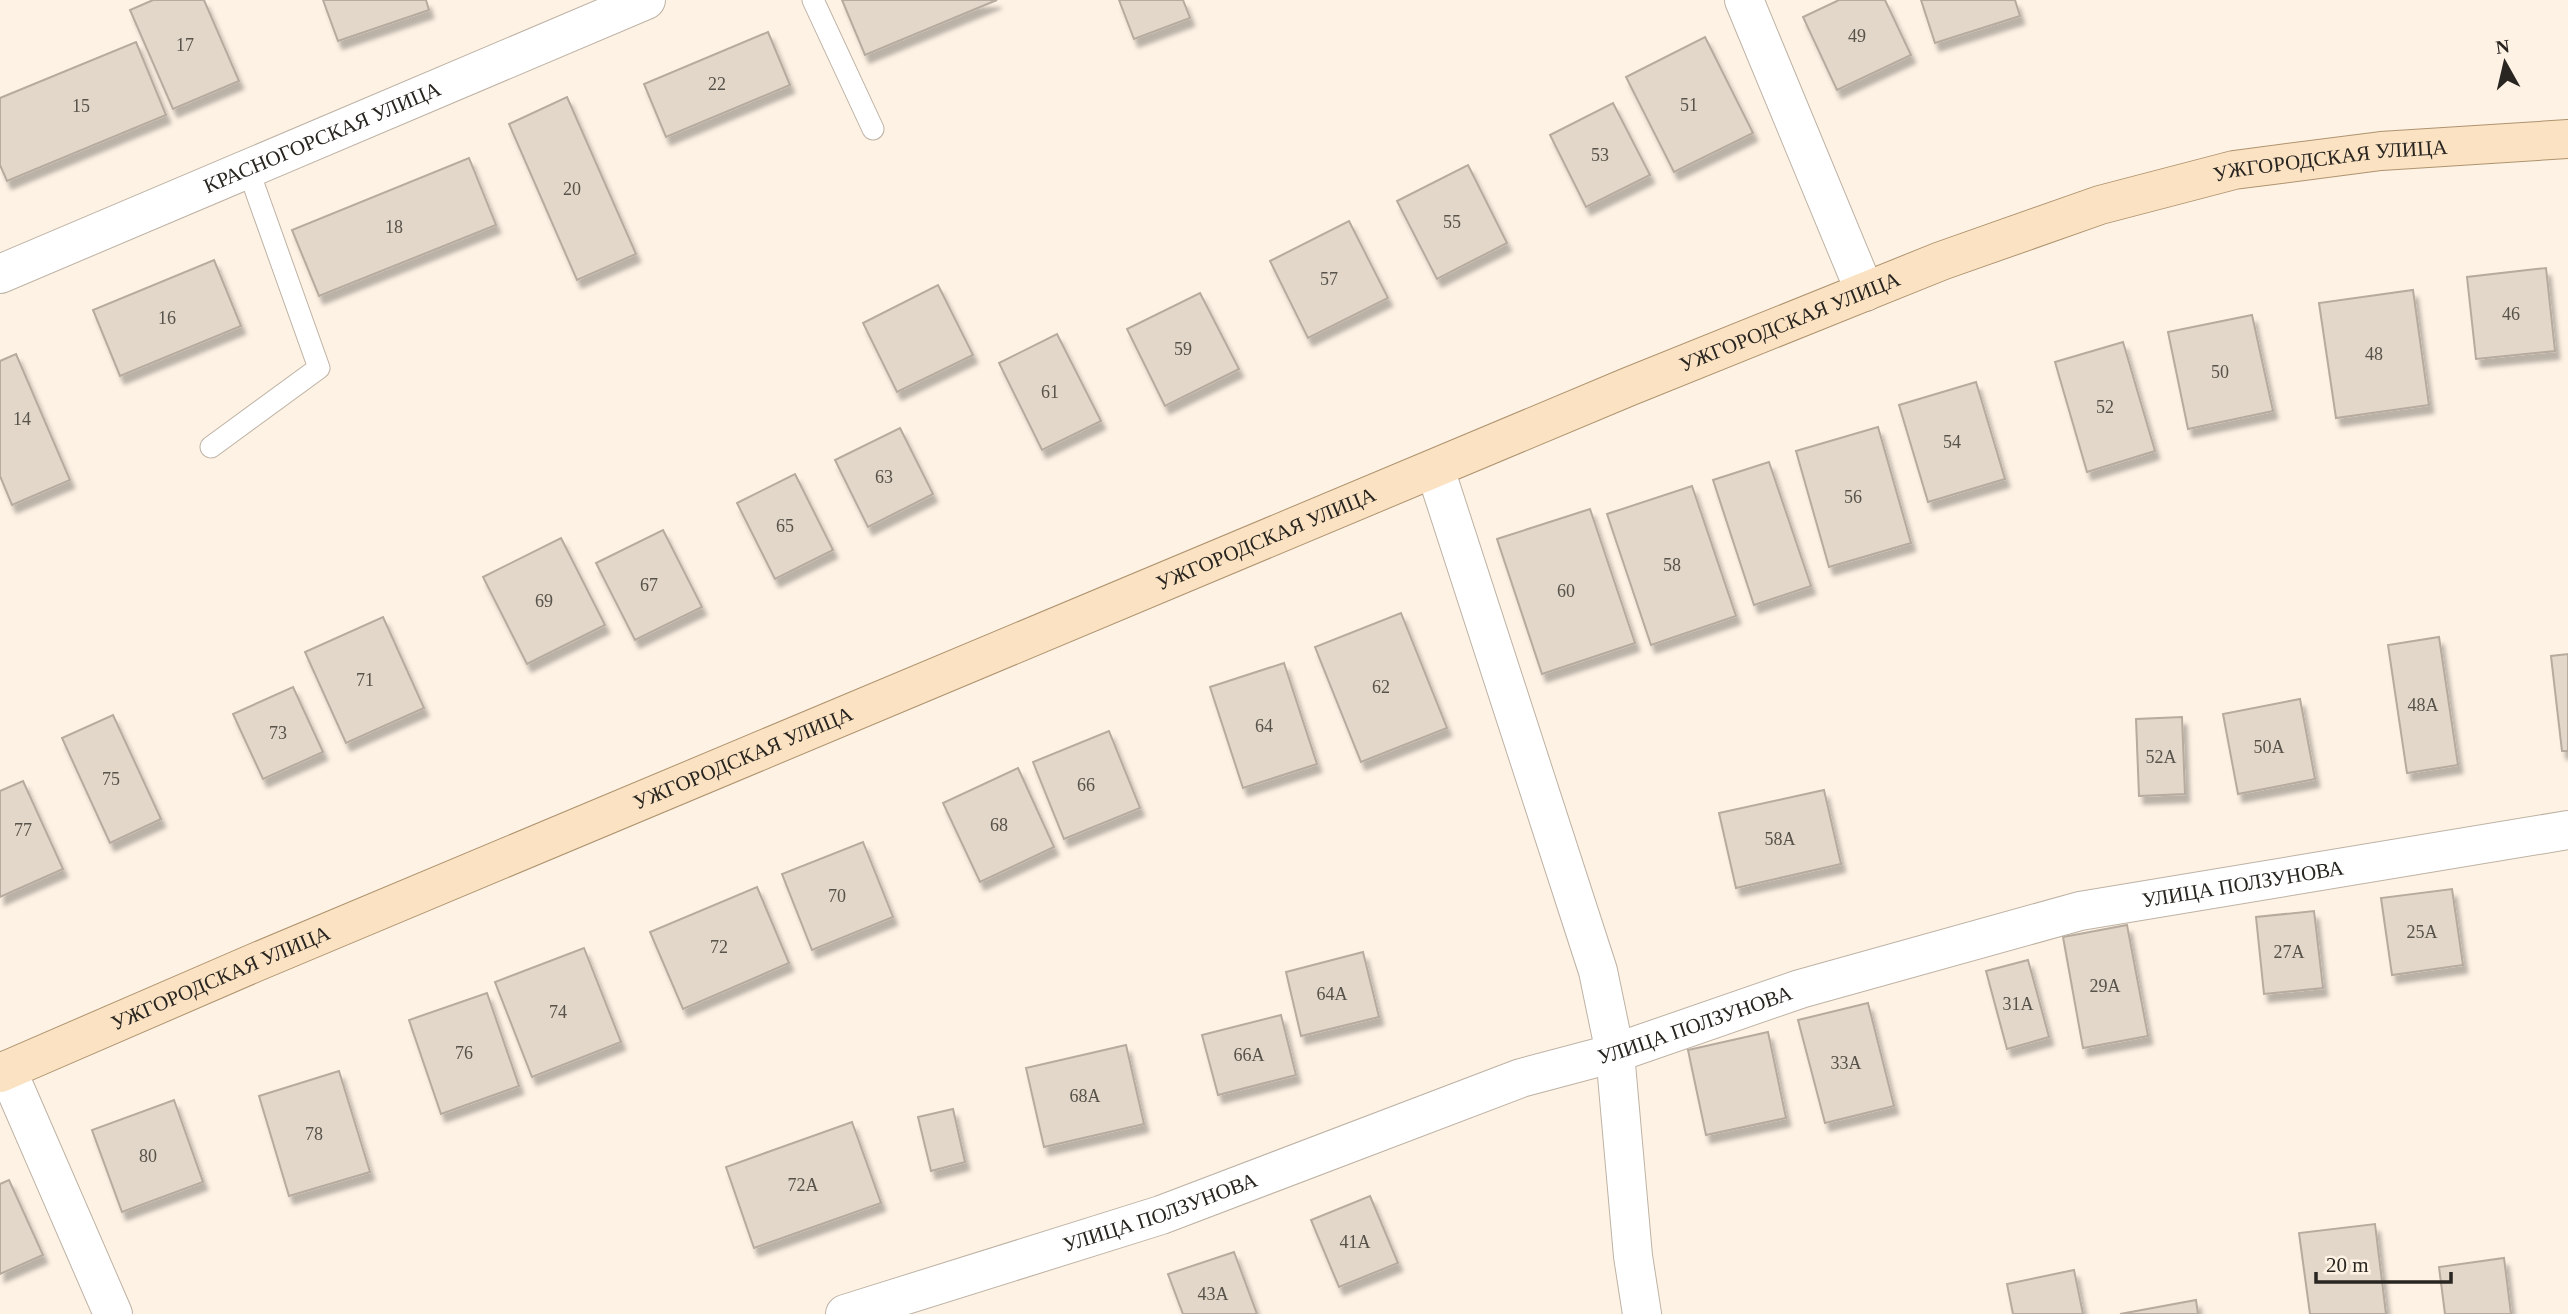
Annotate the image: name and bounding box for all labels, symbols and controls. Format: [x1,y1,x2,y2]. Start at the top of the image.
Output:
house number: 49 [1848,26,1866,46]
north arrow [2470,28,2540,98]
house number: 17 [176,35,194,55]
text: N [2494,35,2511,58]
house number: 22 [708,74,726,94]
street label: КРАСНОГОРСКАЯ УЛИЦА [200,76,445,198]
house number: 51 [1680,95,1698,115]
house number: 15 [72,96,90,116]
street label: УЖГОРОДСКАЯ УЛИЦА [2211,135,2449,187]
house number: 53 [1591,145,1609,165]
house number: 20 [563,179,581,199]
house number: 55 [1443,212,1461,232]
house number: 18 [385,217,403,237]
street label: УЖГОРОДСКАЯ УЛИЦА [1676,266,1904,377]
house number: 57 [1320,269,1338,289]
house number: 46 [2502,304,2520,324]
house number: 16 [158,308,176,328]
house number: 59 [1174,339,1192,359]
house number: 48 [2365,344,2383,364]
house number: 50 [2211,362,2229,382]
house number: 61 [1041,382,1059,402]
house number: 52 [2096,397,2114,417]
house number: 14 [13,409,31,429]
house number: 54 [1943,432,1961,452]
house number: 63 [875,467,893,487]
street label: УЖГОРОДСКАЯ УЛИЦА [1153,482,1380,595]
house number: 56 [1844,487,1862,507]
house number: 65 [776,516,794,536]
house number: 58 [1663,555,1681,575]
house number: 67 [640,575,658,595]
house number: 60 [1557,581,1575,601]
house number: 69 [535,591,553,611]
house number: 71 [356,670,374,690]
house number: 62 [1372,677,1390,697]
house number: 48А [2408,695,2439,715]
street label: УЖГОРОДСКАЯ УЛИЦА [630,701,857,815]
house number: 64 [1255,716,1273,736]
house number: 73 [269,723,287,743]
house number: 50А [2254,737,2285,757]
house number: 52А [2146,747,2177,767]
house number: 75 [102,769,120,789]
house number: 66 [1077,775,1095,795]
house number: 68 [990,815,1008,835]
house number: 77 [14,820,32,840]
house number: 58А [1765,829,1796,849]
street label: УЛИЦА ПОЛЗУНОВА [2140,855,2346,913]
house number: 70 [828,886,846,906]
street label: УЖГОРОДСКАЯ УЛИЦА [107,920,334,1035]
house number: 25А [2407,922,2438,942]
house number: 72 [710,937,728,957]
house number: 27А [2274,942,2305,962]
house number: 29А [2090,976,2121,996]
street label: УЛИЦА ПОЛЗУНОВА [1595,980,1796,1069]
house number: 64А [1317,984,1348,1004]
house number: 31А [2003,994,2034,1014]
house number: 74 [549,1002,567,1022]
house number: 76 [455,1043,473,1063]
house number: 66А [1234,1045,1265,1065]
house number: 33А [1831,1053,1862,1073]
house number: 68А [1070,1086,1101,1106]
house number: 78 [305,1124,323,1144]
house number: 80 [139,1146,157,1166]
street label: УЛИЦА ПОЛЗУНОВА [1060,1167,1261,1257]
house number: 72А [788,1175,819,1195]
house number: 41А [1340,1232,1371,1252]
scale bar [2316,1240,2451,1284]
text: 20 m [2326,1253,2369,1277]
house number: 43А [1198,1284,1229,1304]

